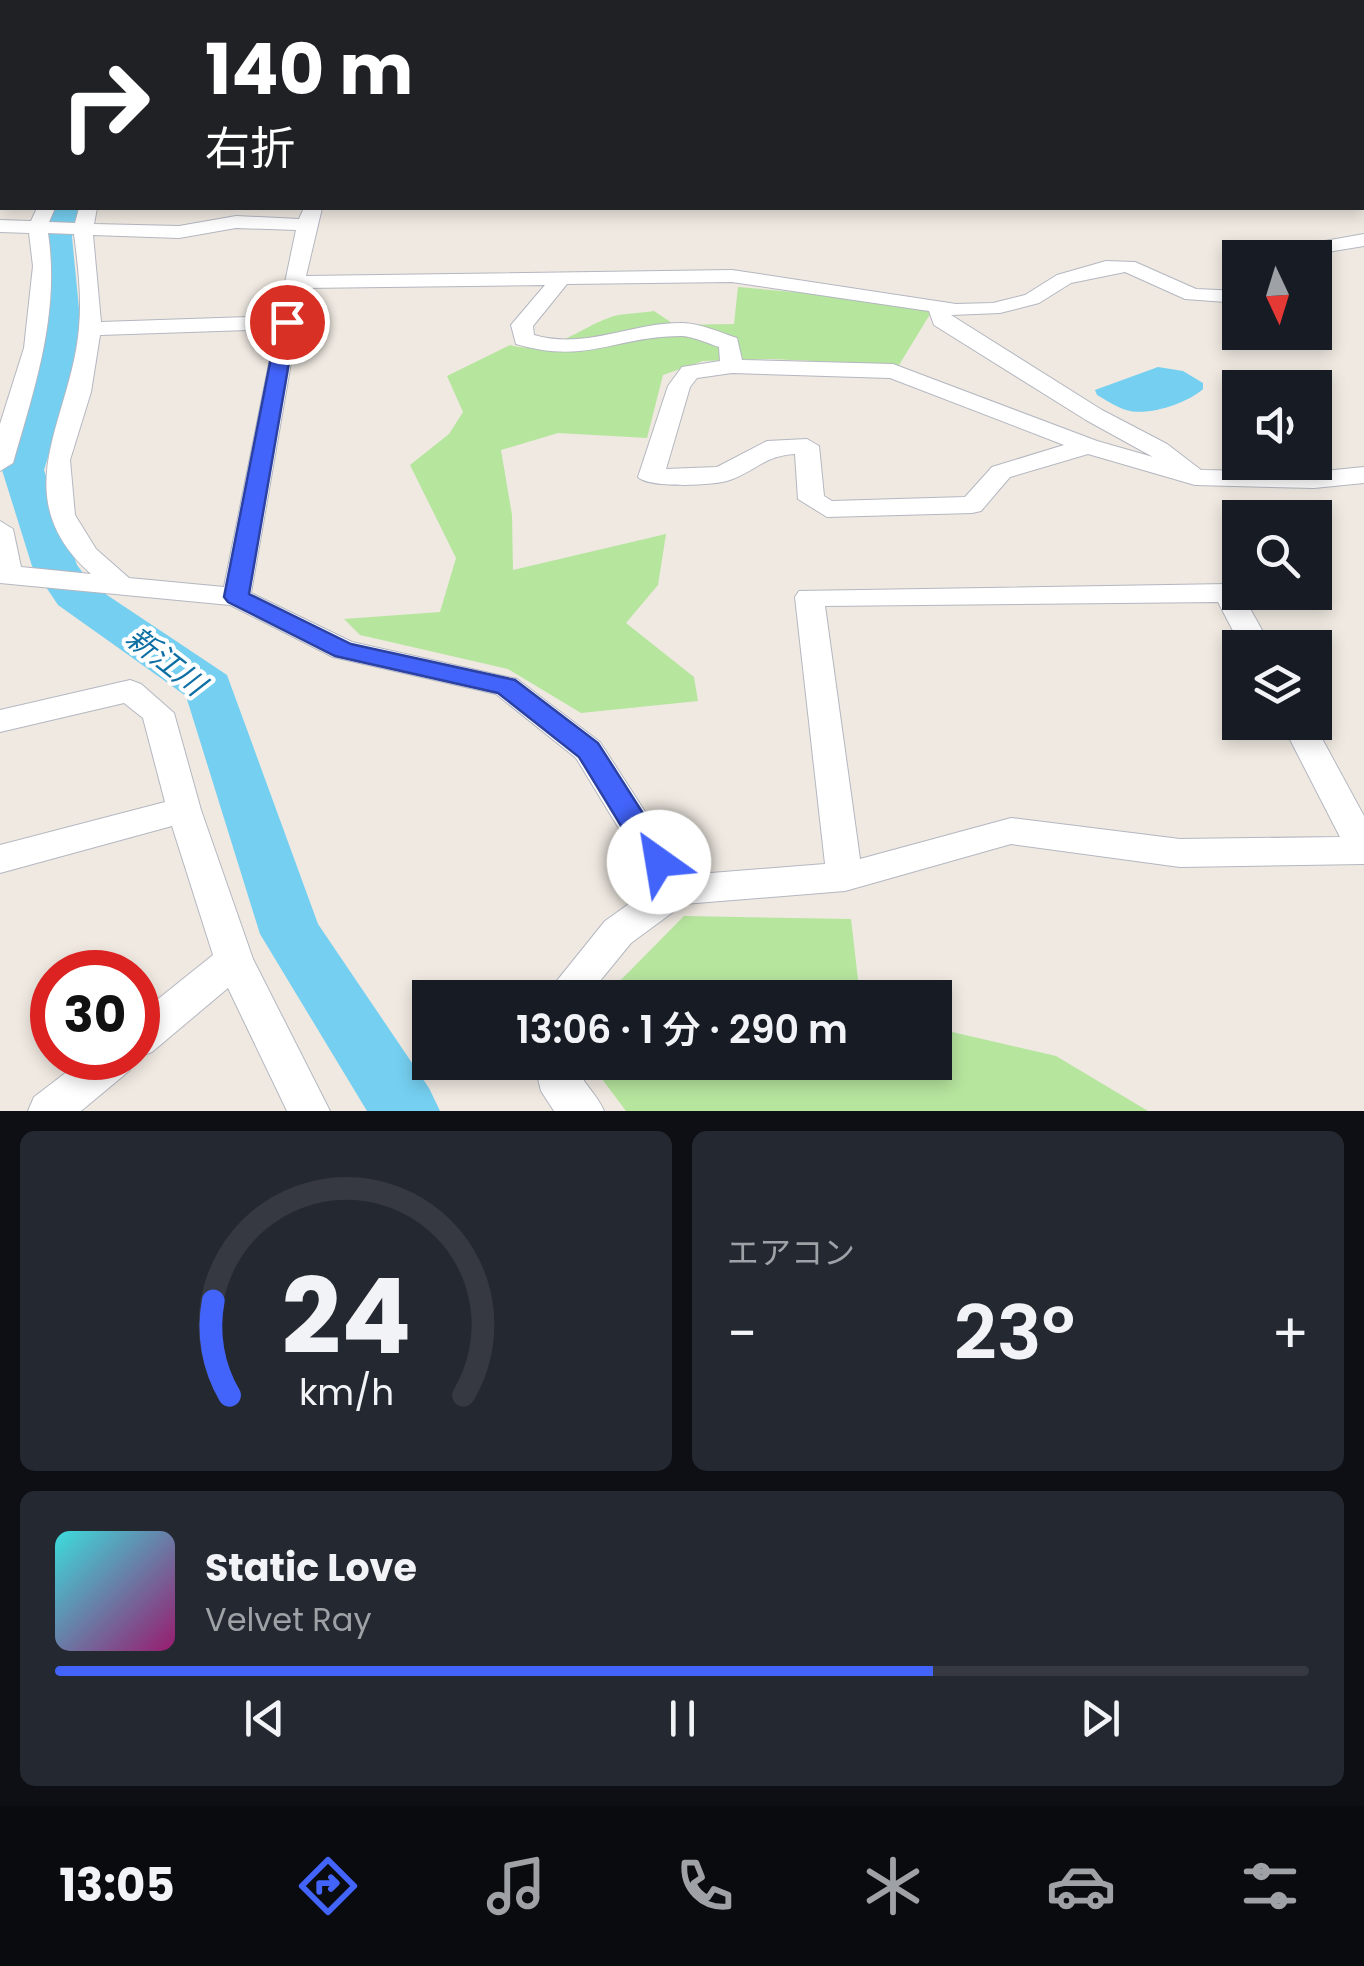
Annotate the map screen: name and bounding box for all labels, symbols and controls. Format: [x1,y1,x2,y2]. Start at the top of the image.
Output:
text: 140 m [205,20,413,119]
icon: right [40,40,170,170]
text: 右折 [205,117,295,180]
north arrow [1222,240,1332,350]
map controls [1222,240,1332,740]
pin [245,280,330,365]
icon: arrive [260,295,315,350]
button: sound [1222,370,1332,480]
button: search [1222,500,1332,610]
water label: 新江川 [117,616,217,707]
button: layers [1222,630,1332,740]
position arrow [607,810,711,914]
speed limit sign: 30 [30,950,160,1080]
text: 13:06 · 1 分 · 290 m [516,1003,848,1056]
text: エアコン [727,1230,855,1275]
text: 24 [281,1244,411,1389]
text: 23° [954,1280,1075,1385]
text: − [727,1295,757,1372]
text: + [1271,1295,1309,1372]
text: km/h [298,1367,394,1418]
text: Static Love [205,1541,417,1594]
text: Velvet Ray [205,1597,371,1642]
icon: previous [237,1691,292,1746]
icon: pause [655,1691,710,1746]
icon: next [1073,1691,1128,1746]
icon: directions [293,1851,363,1921]
icon: music [481,1851,551,1921]
icon: phone [670,1851,740,1921]
icon: climate [858,1851,928,1921]
icon: car [1046,1851,1116,1921]
icon: filters [1235,1851,1305,1921]
text: 13:05 [59,1854,175,1917]

